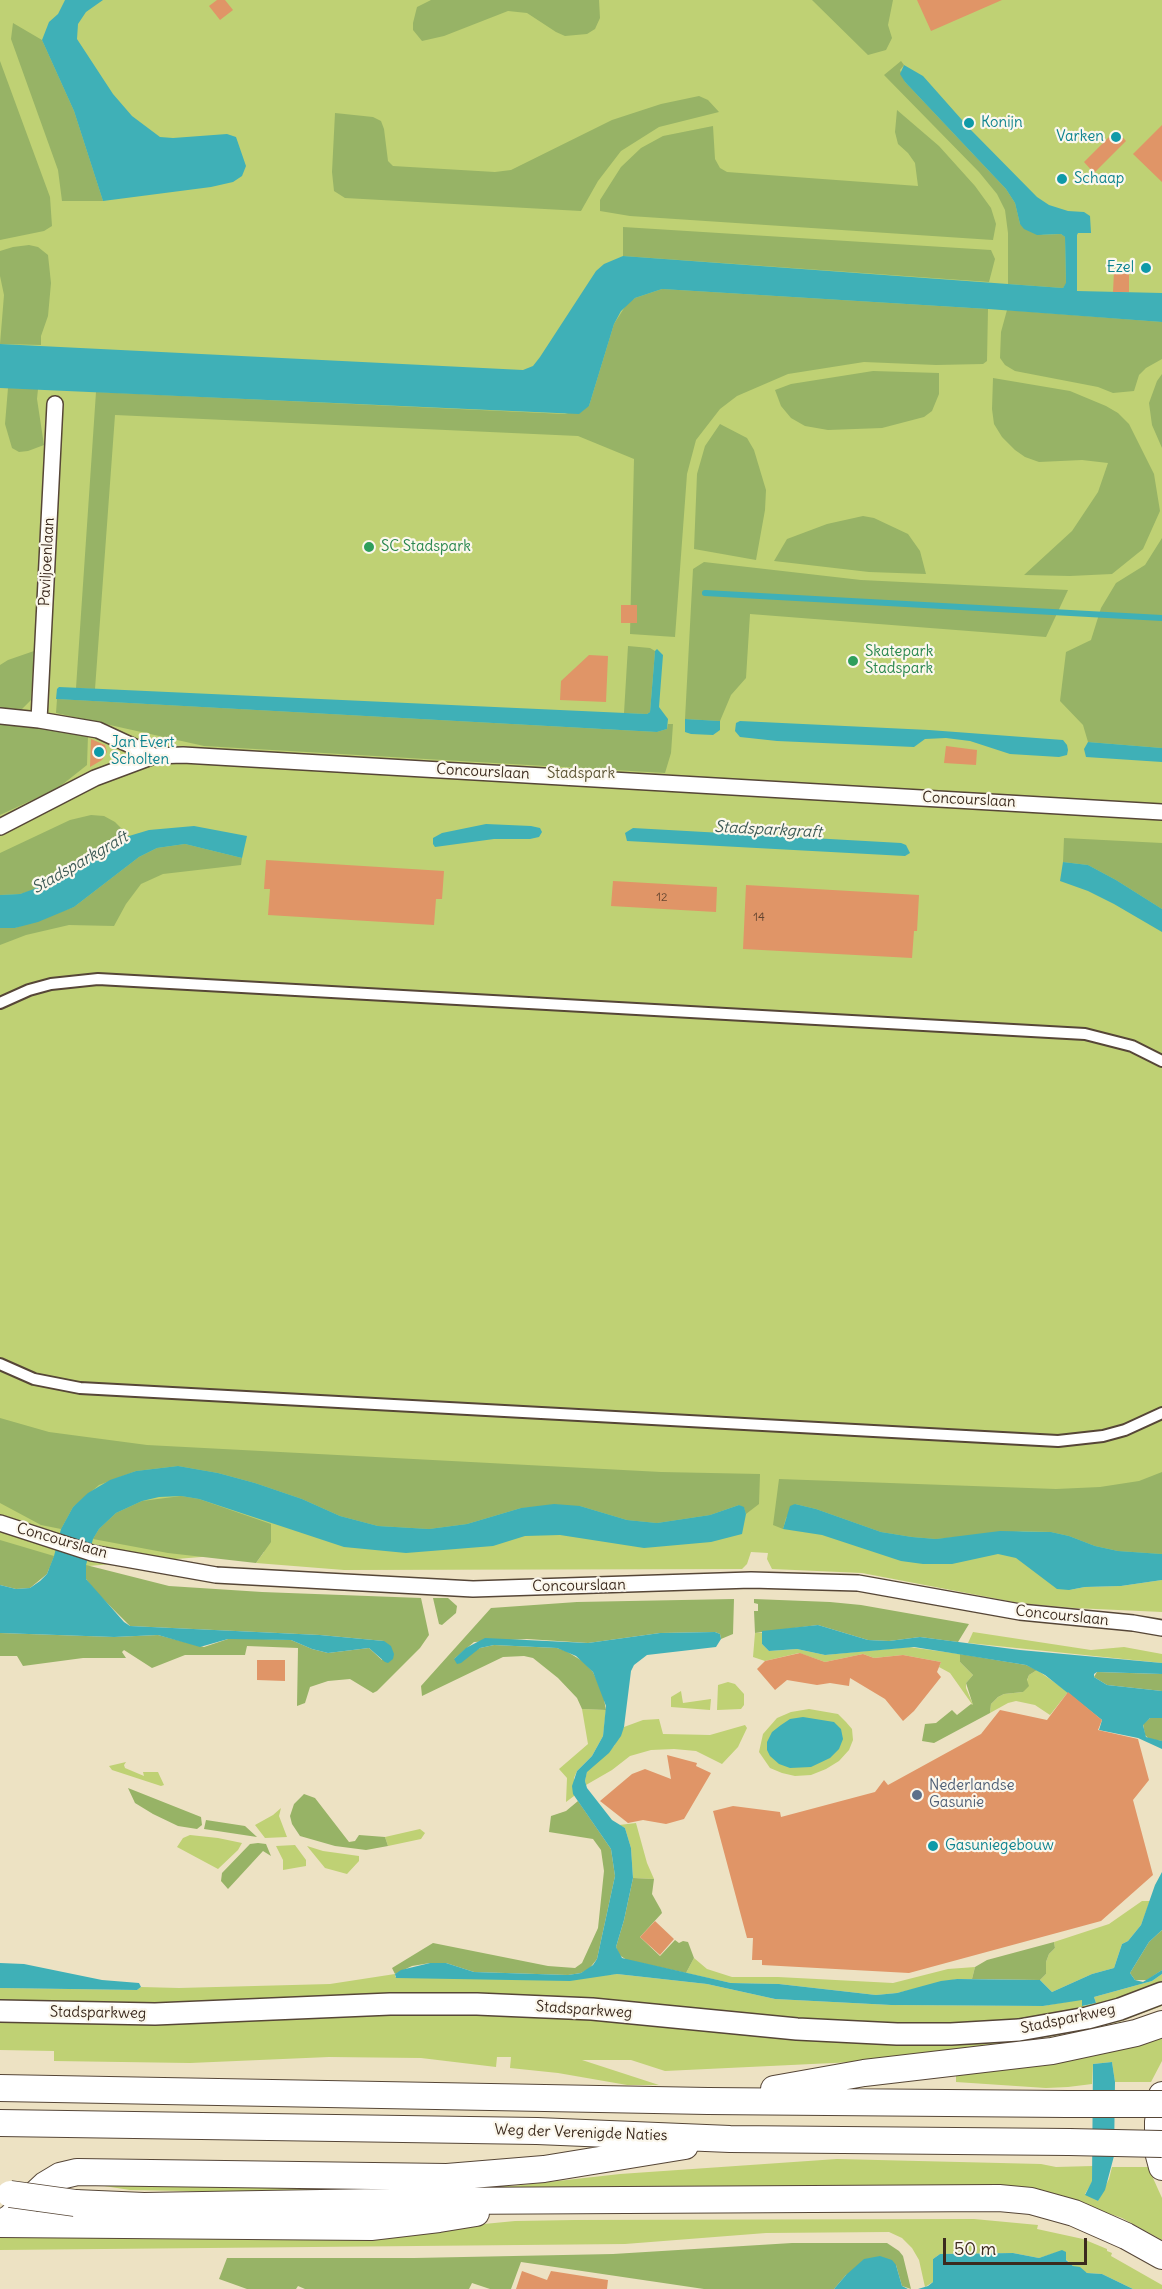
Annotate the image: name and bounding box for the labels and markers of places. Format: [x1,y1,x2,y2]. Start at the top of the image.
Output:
place label: Konijn [981,114,1023,132]
marker: Konijn [962,116,976,130]
place label: Varken [1056,128,1104,146]
marker: Varken [1109,130,1123,144]
place label: Schaap [1074,170,1124,188]
marker: Schaap [1055,172,1069,186]
place label: Ezel [1107,259,1134,277]
marker: Ezel [1139,261,1153,275]
place label: SC Stadspark [381,538,471,556]
marker: SC Stadspark [362,540,376,554]
place label: Skatepark Stadspark [865,643,933,678]
marker: Skatepark Stadspark [846,654,860,668]
place label: Jan Evert Scholten [111,734,175,769]
marker: Jan Evert Scholten [92,745,106,759]
place label: Nederlandse Gasunie [929,1777,1015,1812]
marker: Nederlandse Gasunie [910,1788,924,1802]
place label: Gasuniegebouw [945,1837,1054,1855]
marker: Gasuniegebouw [926,1839,940,1853]

